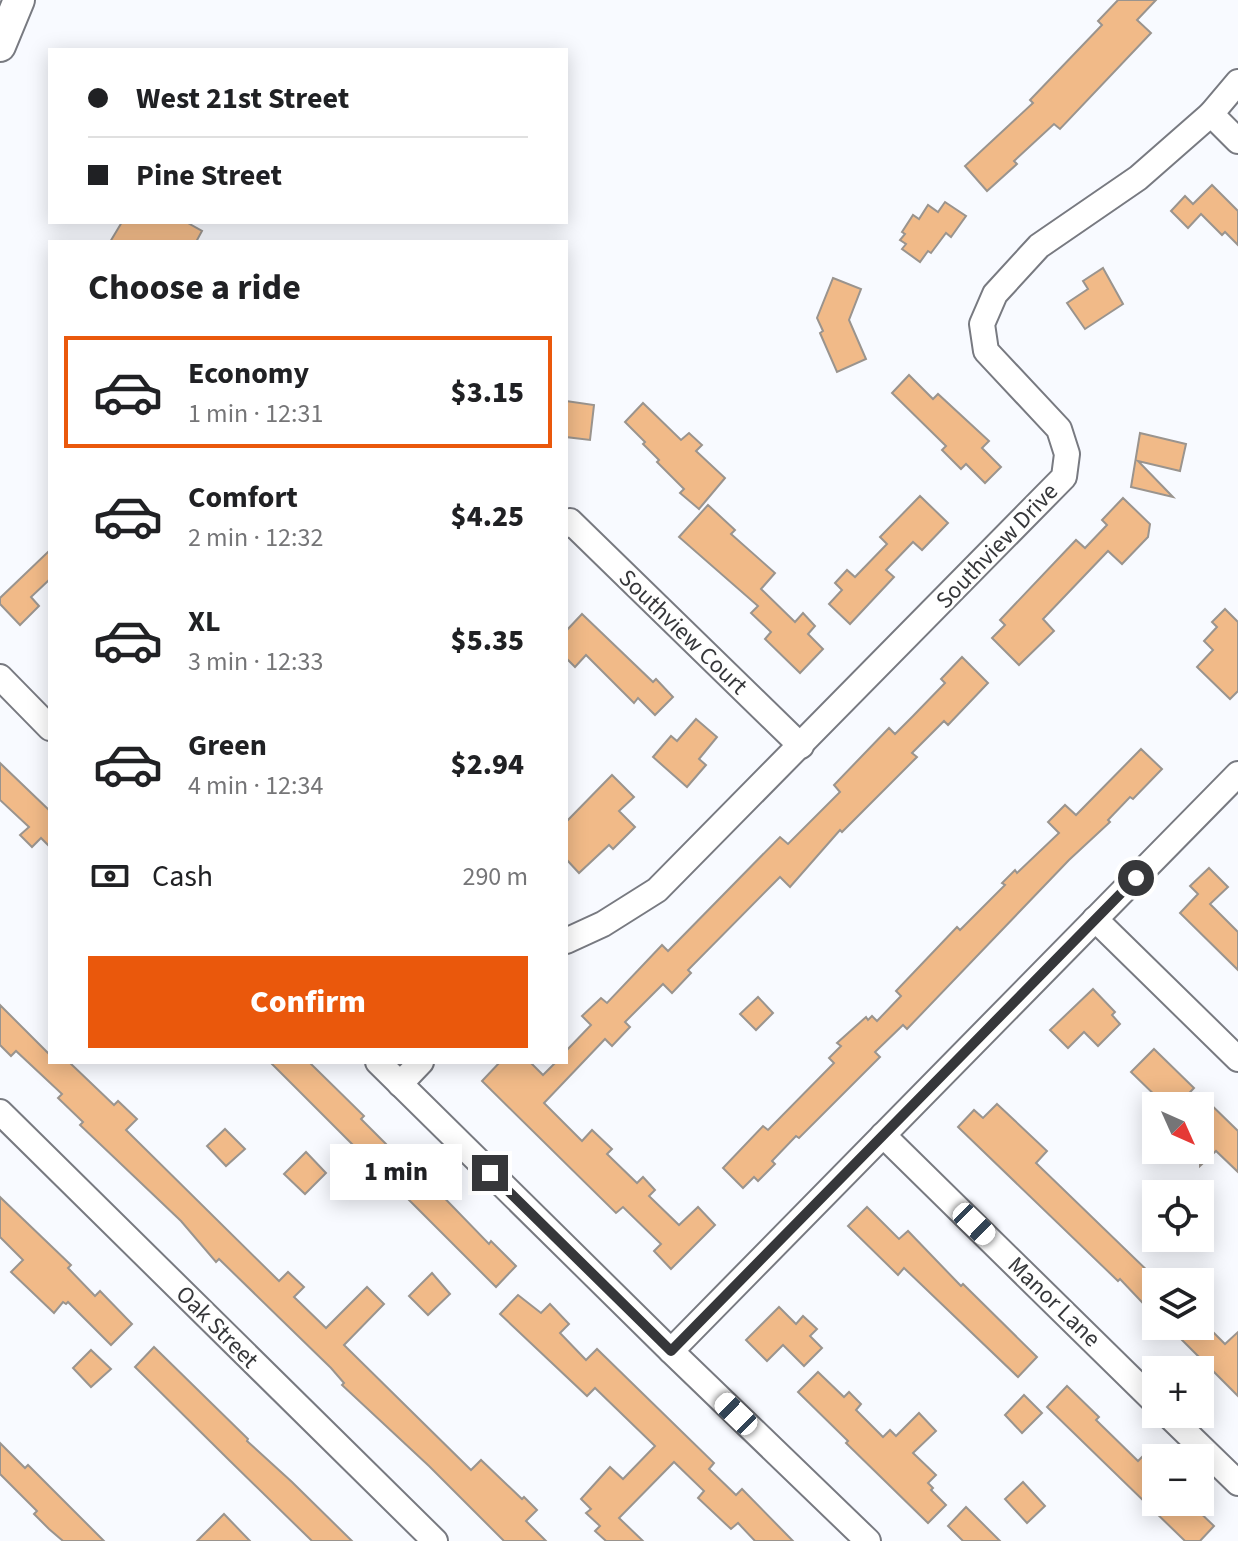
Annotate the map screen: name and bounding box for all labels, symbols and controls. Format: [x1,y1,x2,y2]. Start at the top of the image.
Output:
text: West 21st Street [136,77,349,120]
text: Pine Street [136,154,282,197]
text: Choose a ride [88,262,301,313]
text: Economy [188,352,309,395]
icon: car [92,356,164,428]
text: $3.15 [451,371,524,414]
text: 1 min · 12:31 [188,395,323,432]
street label: Southview Drive [928,475,1066,617]
text: Comfort [188,476,298,519]
icon: car [92,480,164,552]
text: $4.25 [451,495,524,538]
text: 2 min · 12:32 [188,519,323,556]
street label: Southview Court [611,561,755,703]
text: XL [188,600,221,643]
icon: car [92,604,164,676]
text: $5.35 [451,619,524,662]
text: 3 min · 12:33 [188,643,323,680]
text: Green [188,724,267,767]
icon: car [92,728,164,800]
text: $2.94 [451,743,524,786]
text: 4 min · 12:34 [188,767,323,804]
icon: cash [88,854,132,898]
text: Cash [152,855,213,898]
text: 290 m [462,858,528,895]
route start [1118,860,1154,896]
button: Confirm [88,956,528,1048]
north arrow [1142,1092,1214,1164]
map controls [1142,1092,1214,1516]
callout: 1 min [330,1145,462,1201]
text: 1 min [364,1153,428,1190]
route end [472,1155,508,1191]
button: locate [1142,1180,1214,1252]
car [948,1199,1000,1249]
street label: Manor Lane [1000,1249,1108,1355]
button: layers [1142,1268,1214,1340]
street label: Oak Street [168,1278,266,1376]
button: + [1142,1356,1214,1428]
car [710,1389,762,1439]
button: − [1142,1444,1214,1516]

